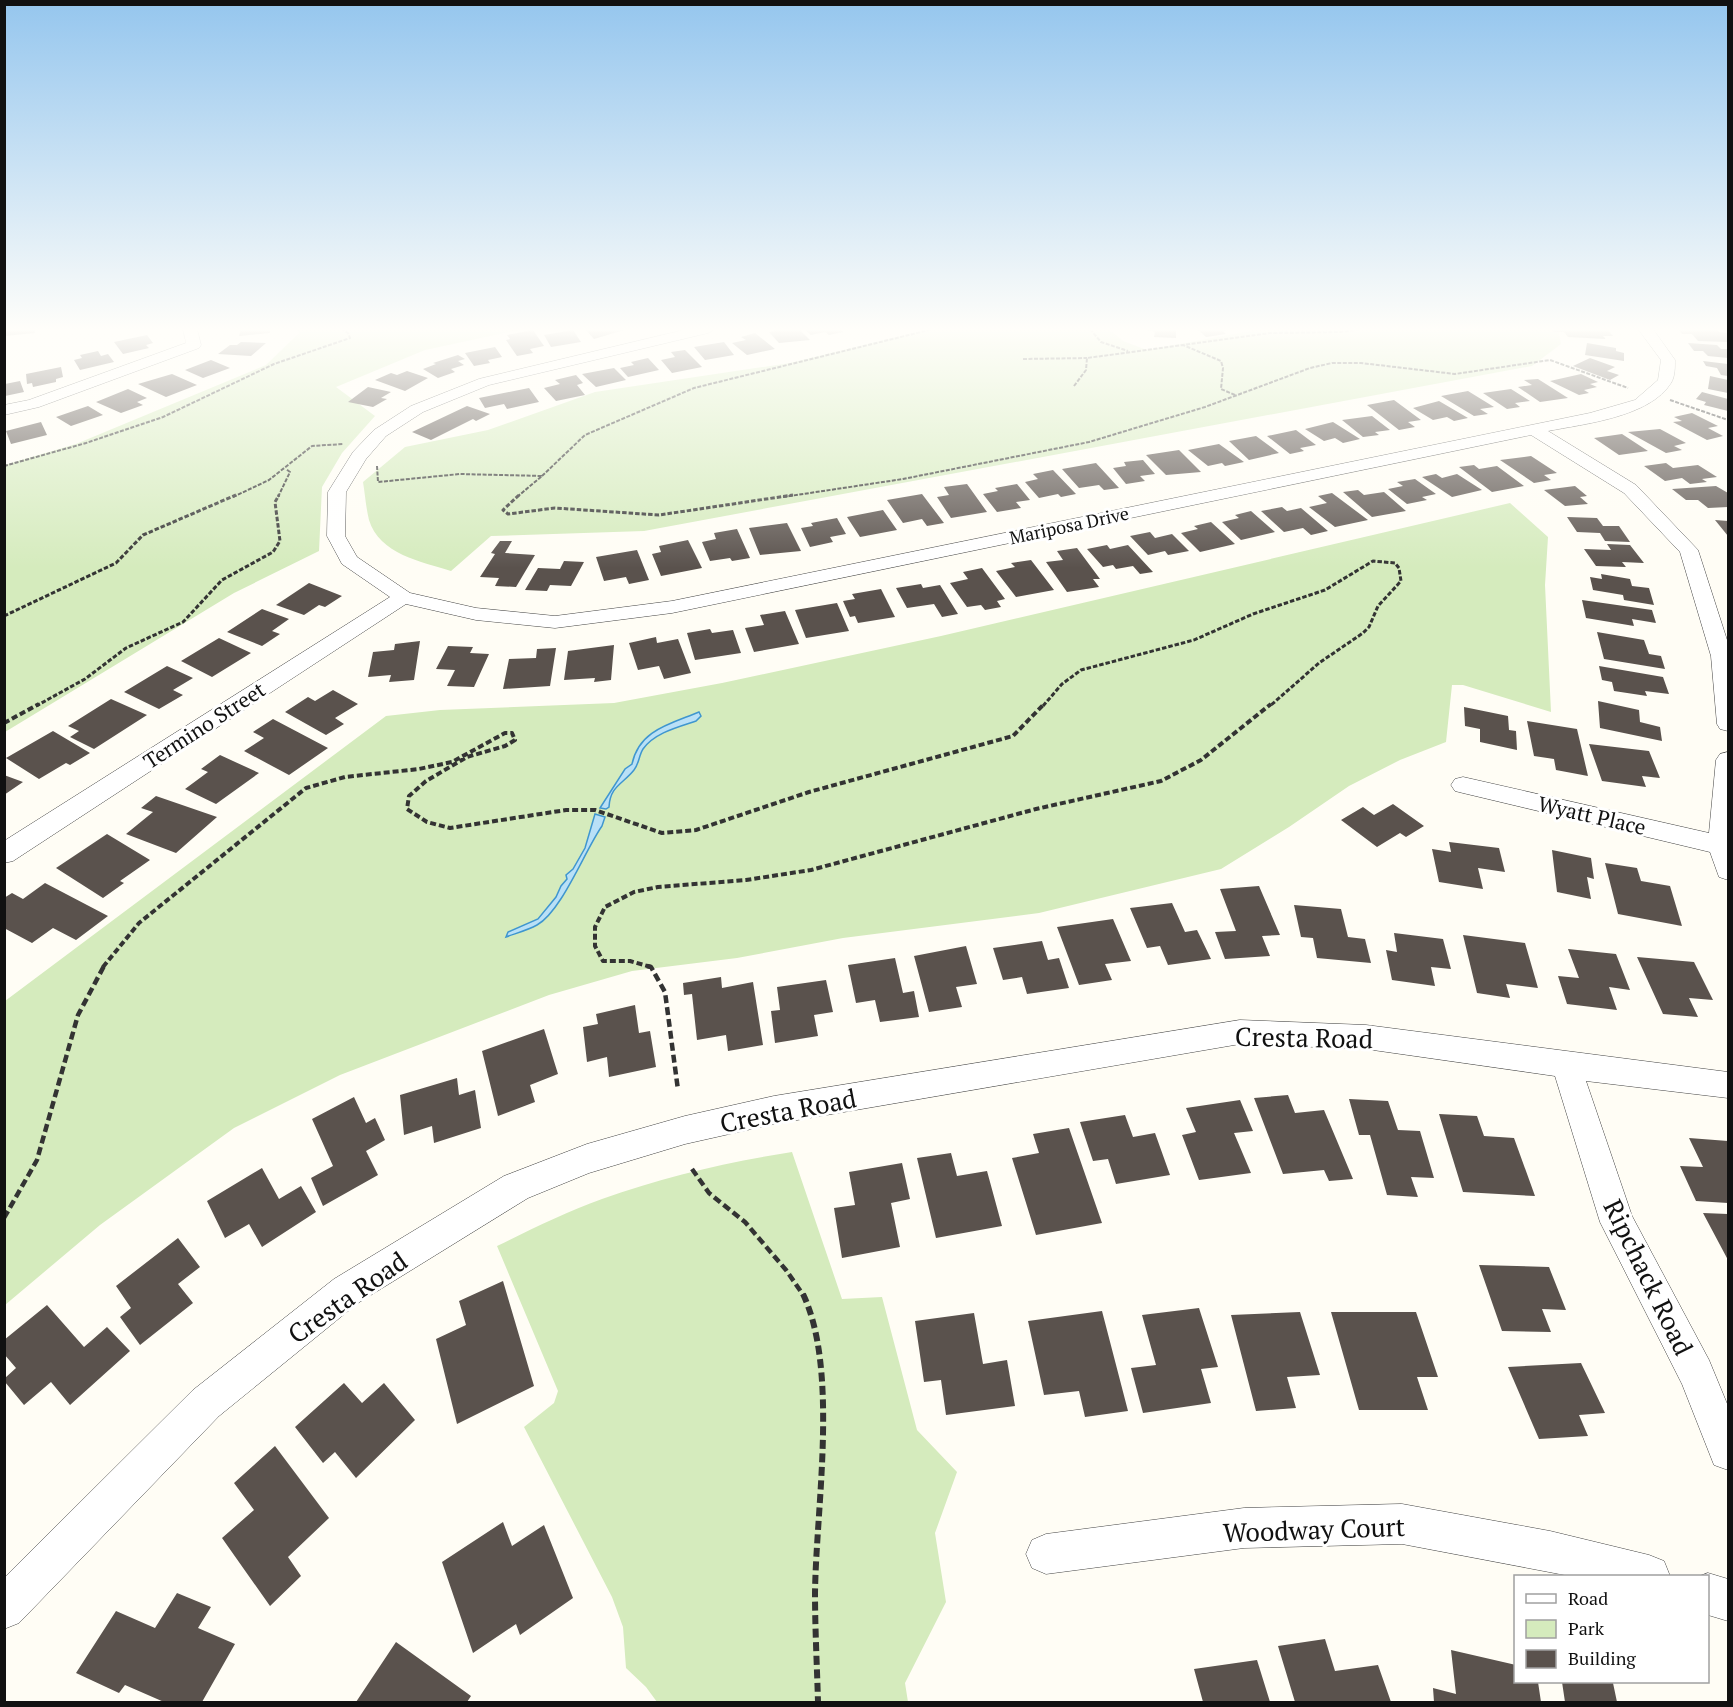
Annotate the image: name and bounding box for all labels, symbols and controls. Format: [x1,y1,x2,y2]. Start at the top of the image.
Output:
street label: Mariposa Drive [1007,501,1131,549]
street label: Termino Street [138,675,270,775]
street label: Wyatt Place [1535,789,1649,841]
street label: Cresta Road [1235,1019,1373,1055]
street label: Cresta Road [717,1080,859,1140]
street label: Ripchack Road [1597,1193,1701,1361]
street label: Cresta Road [281,1243,413,1351]
street label: Woodway Court [1222,1509,1406,1549]
legend [1514,1575,1709,1683]
text: Road [1568,1586,1608,1610]
text: Park [1568,1616,1605,1640]
text: Building [1568,1646,1636,1670]

